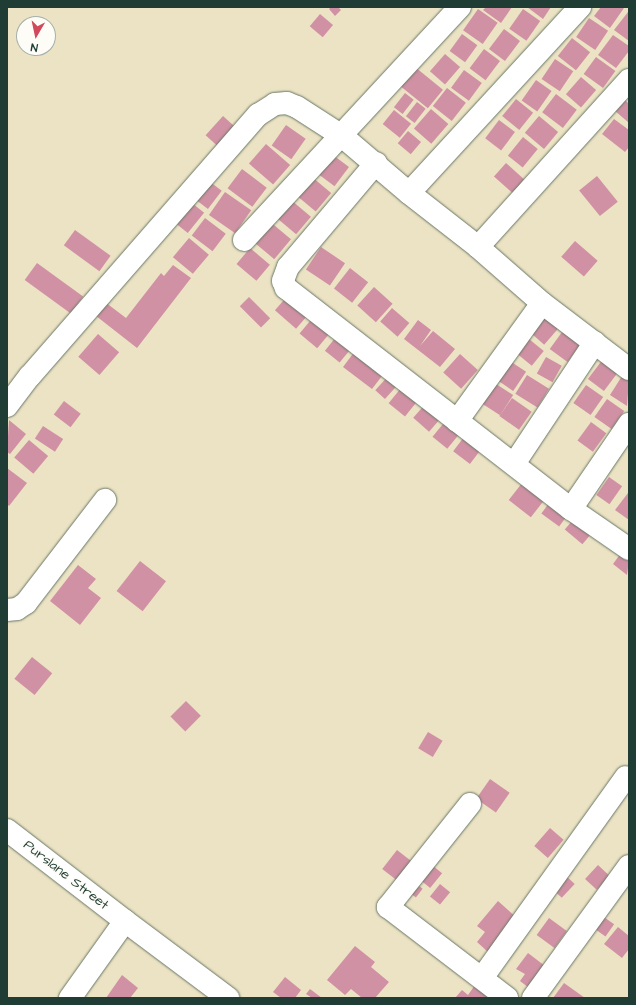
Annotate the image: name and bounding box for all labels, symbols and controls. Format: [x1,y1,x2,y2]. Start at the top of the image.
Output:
north arrow [16,16,56,56]
text: N [30,39,39,55]
street label: Purslane Street [20,837,112,913]

